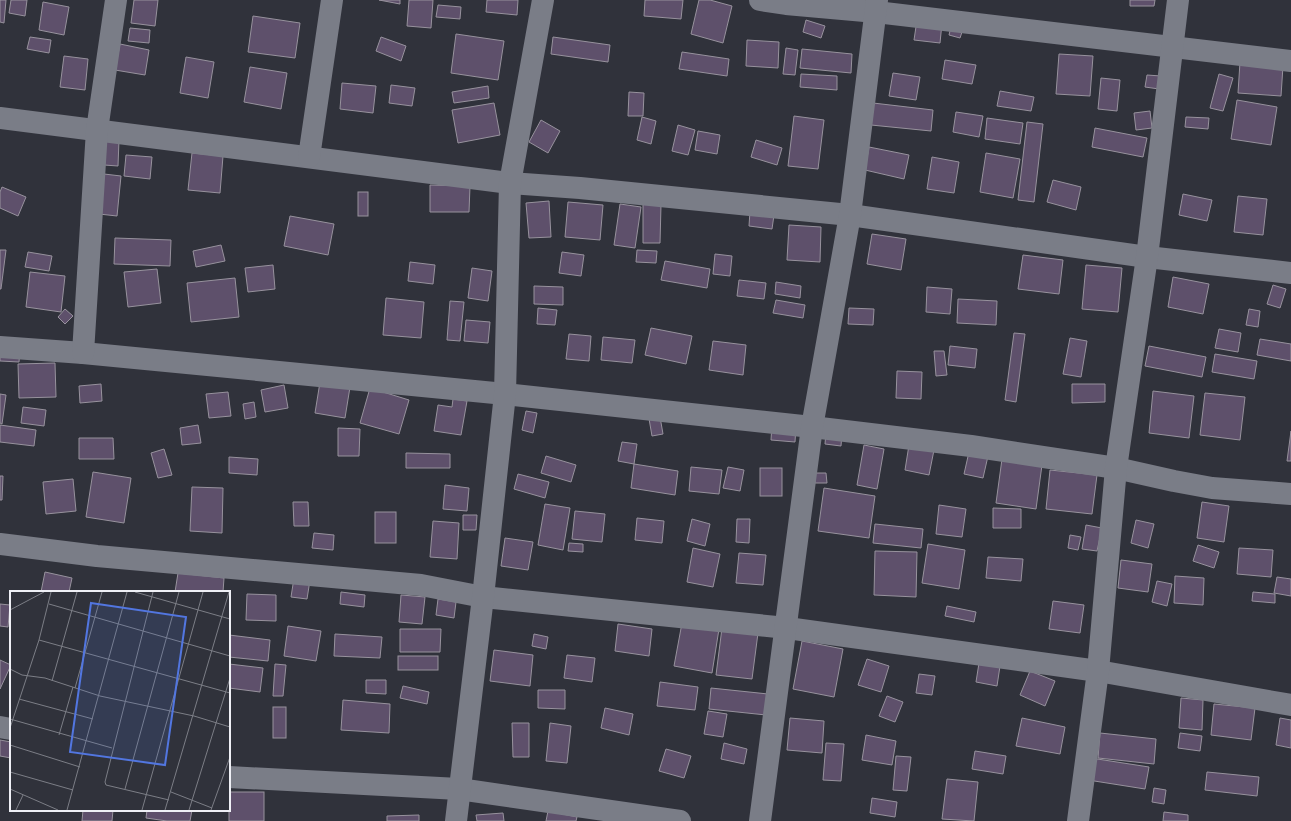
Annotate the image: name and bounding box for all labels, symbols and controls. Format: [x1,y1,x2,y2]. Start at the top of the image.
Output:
inset map [10,591,230,811]

